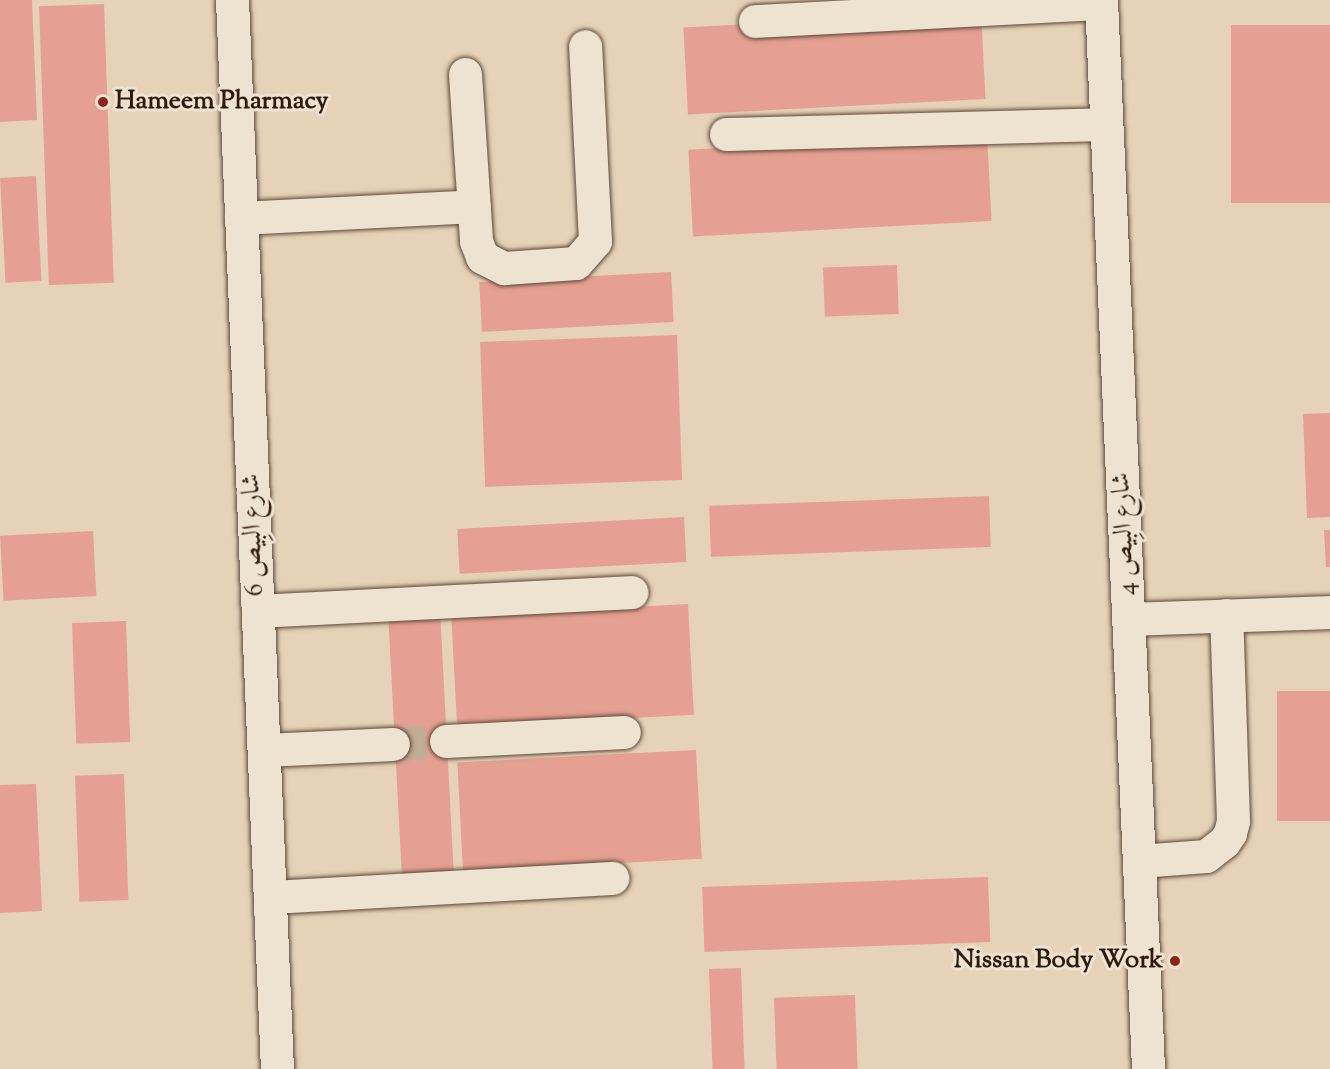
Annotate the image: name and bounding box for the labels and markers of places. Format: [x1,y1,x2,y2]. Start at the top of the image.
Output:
place label: Hameem Pharmacy [115,86,328,118]
marker: Hameem Pharmacy [96,95,110,109]
place label: Nissan Body Work [954,945,1163,977]
marker: Nissan Body Work [1168,954,1182,968]

